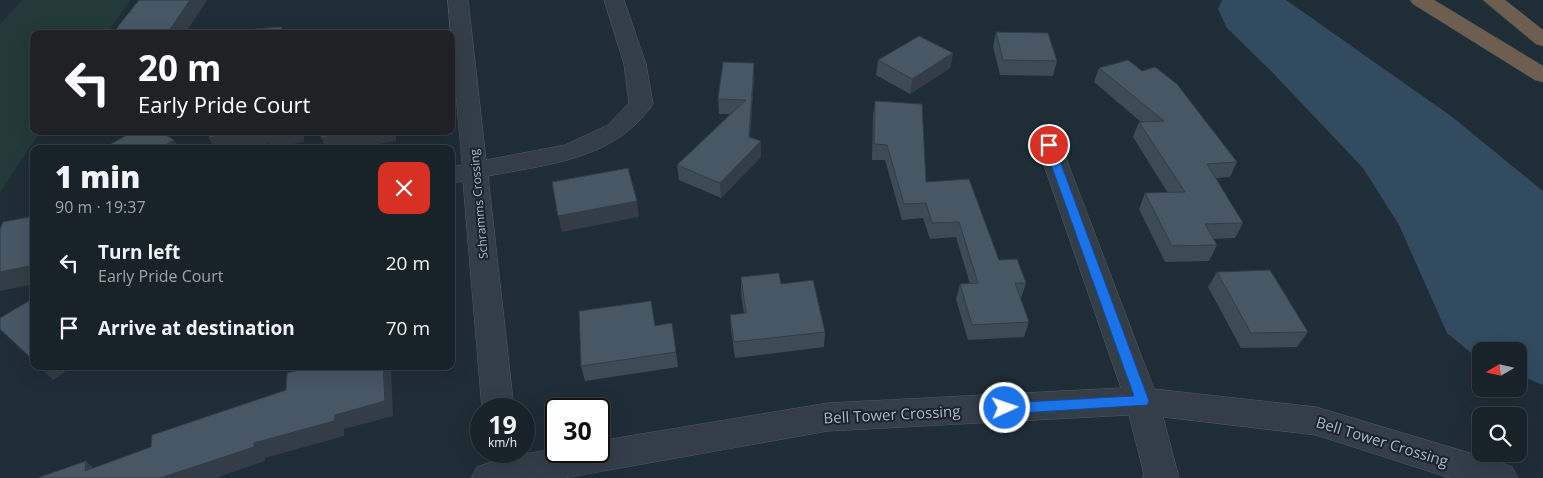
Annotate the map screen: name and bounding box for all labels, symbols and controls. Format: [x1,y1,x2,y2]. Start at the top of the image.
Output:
text: 20 m [138,44,221,91]
icon: left [55,50,120,115]
text: Early Pride Court [138,89,310,119]
pin [1028,124,1070,166]
icon: arrive [1035,131,1063,159]
street label: Schramms Crossing [465,148,492,260]
text: 1 min [55,156,140,197]
button: close [378,162,430,214]
text: 90 m · 19:37 [55,196,146,218]
text: Turn left [98,239,180,265]
icon: left [55,249,83,277]
text: 20 m [386,250,430,276]
text: Early Pride Court [98,265,223,287]
icon: arrive [55,314,83,342]
text: Arrive at destination [98,315,295,341]
text: 70 m [386,315,430,341]
north arrow [1472,342,1528,398]
map controls [1472,342,1527,462]
position arrow [978,381,1030,433]
speed limit sign: 30 [545,398,610,463]
street label: Bell Tower Crossing [823,400,961,428]
text: 19 [488,407,517,441]
button: search [1472,407,1527,462]
street label: Bell Tower Crossing [1314,411,1451,471]
text: km/h [488,434,517,451]

